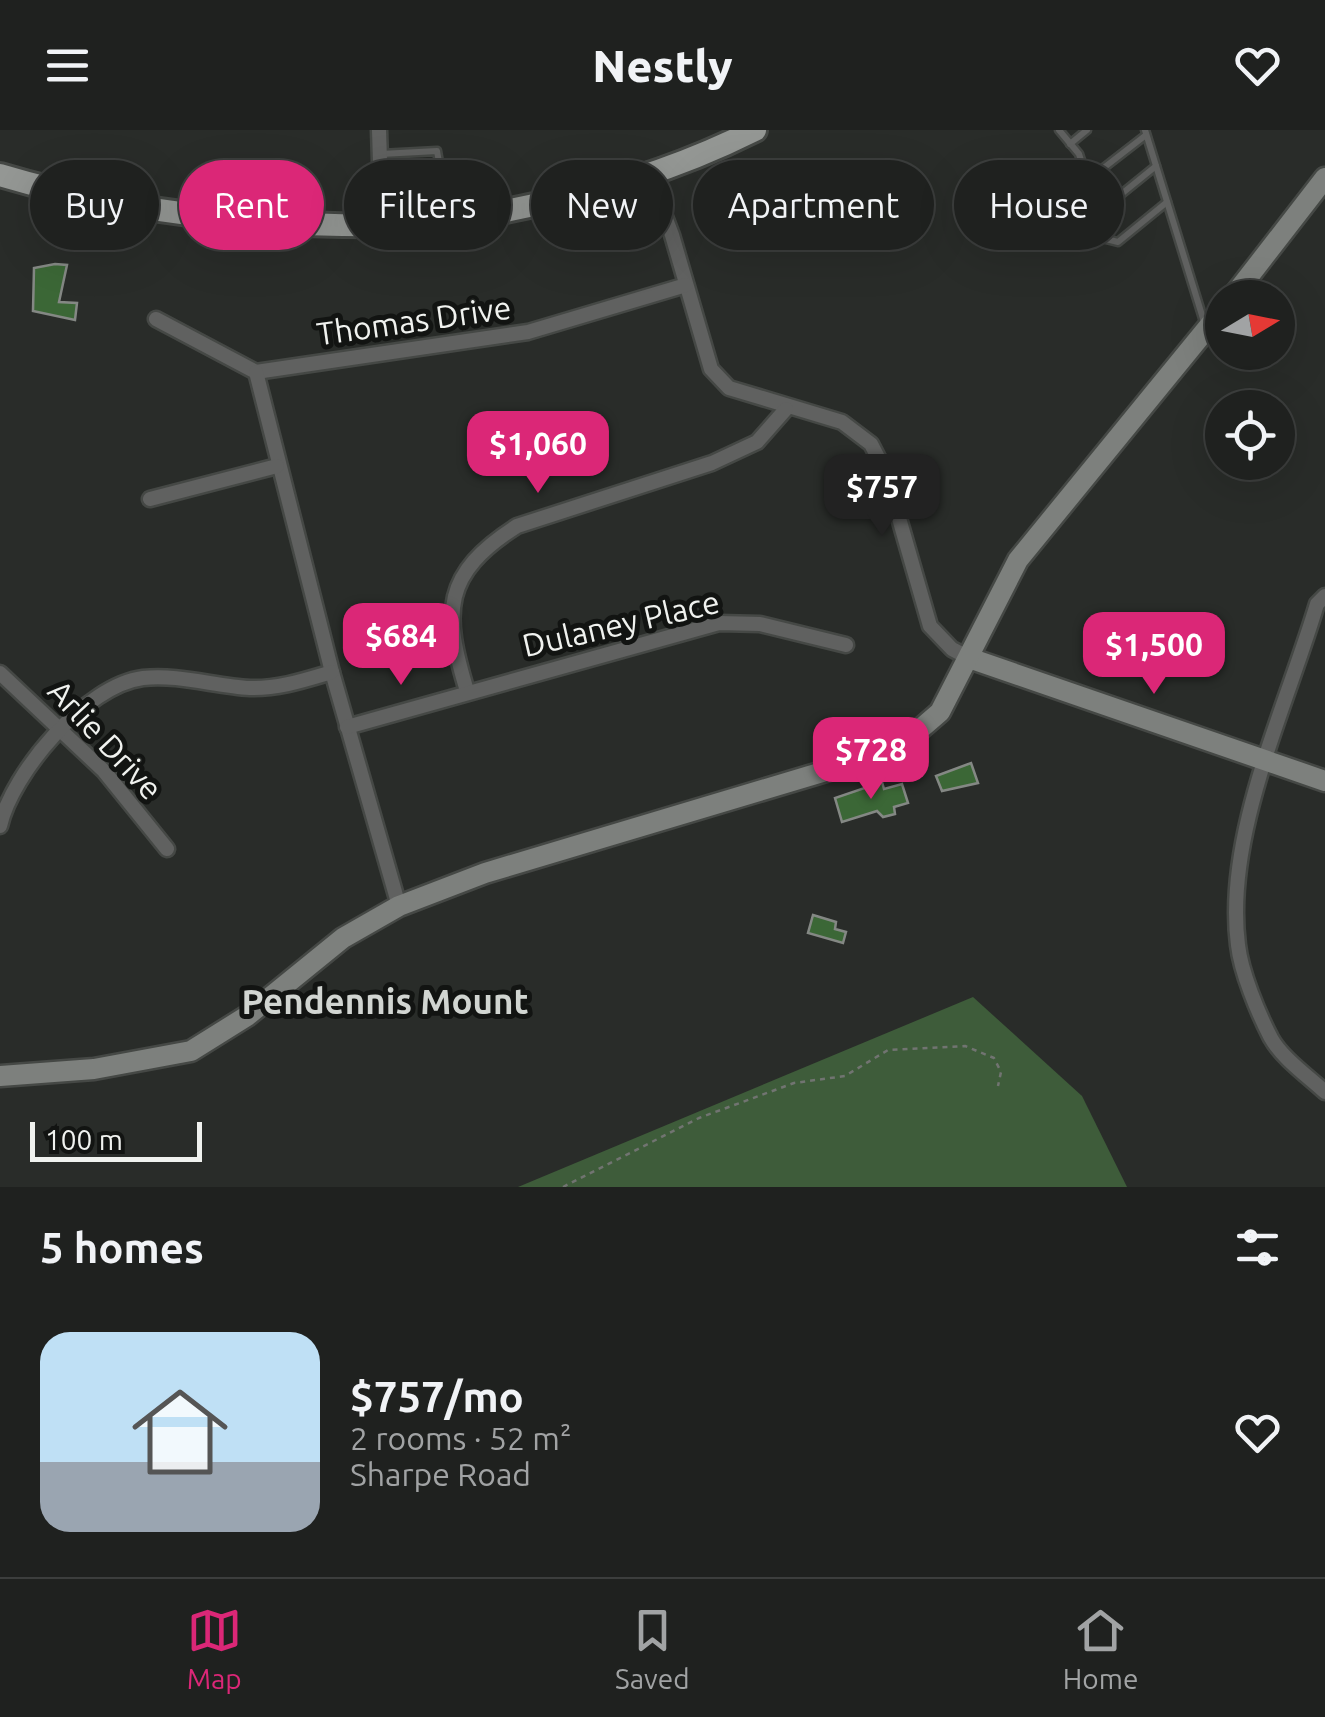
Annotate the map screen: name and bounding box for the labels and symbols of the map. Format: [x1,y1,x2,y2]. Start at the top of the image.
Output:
north arrow [1205,280,1295,370]
street label: Thomas Drive [314,289,513,351]
pin: $1,060 [457,411,619,496]
pin: $757 [823,454,941,539]
street label: Dulaney Place [519,583,723,663]
pin: $684 [342,603,460,688]
pin: $1,500 [1073,612,1235,697]
street label: Arlie Drive [42,672,170,806]
pin: $728 [812,717,930,802]
district label: Pendennis Mount [241,981,529,1021]
scale bar [30,1117,202,1162]

